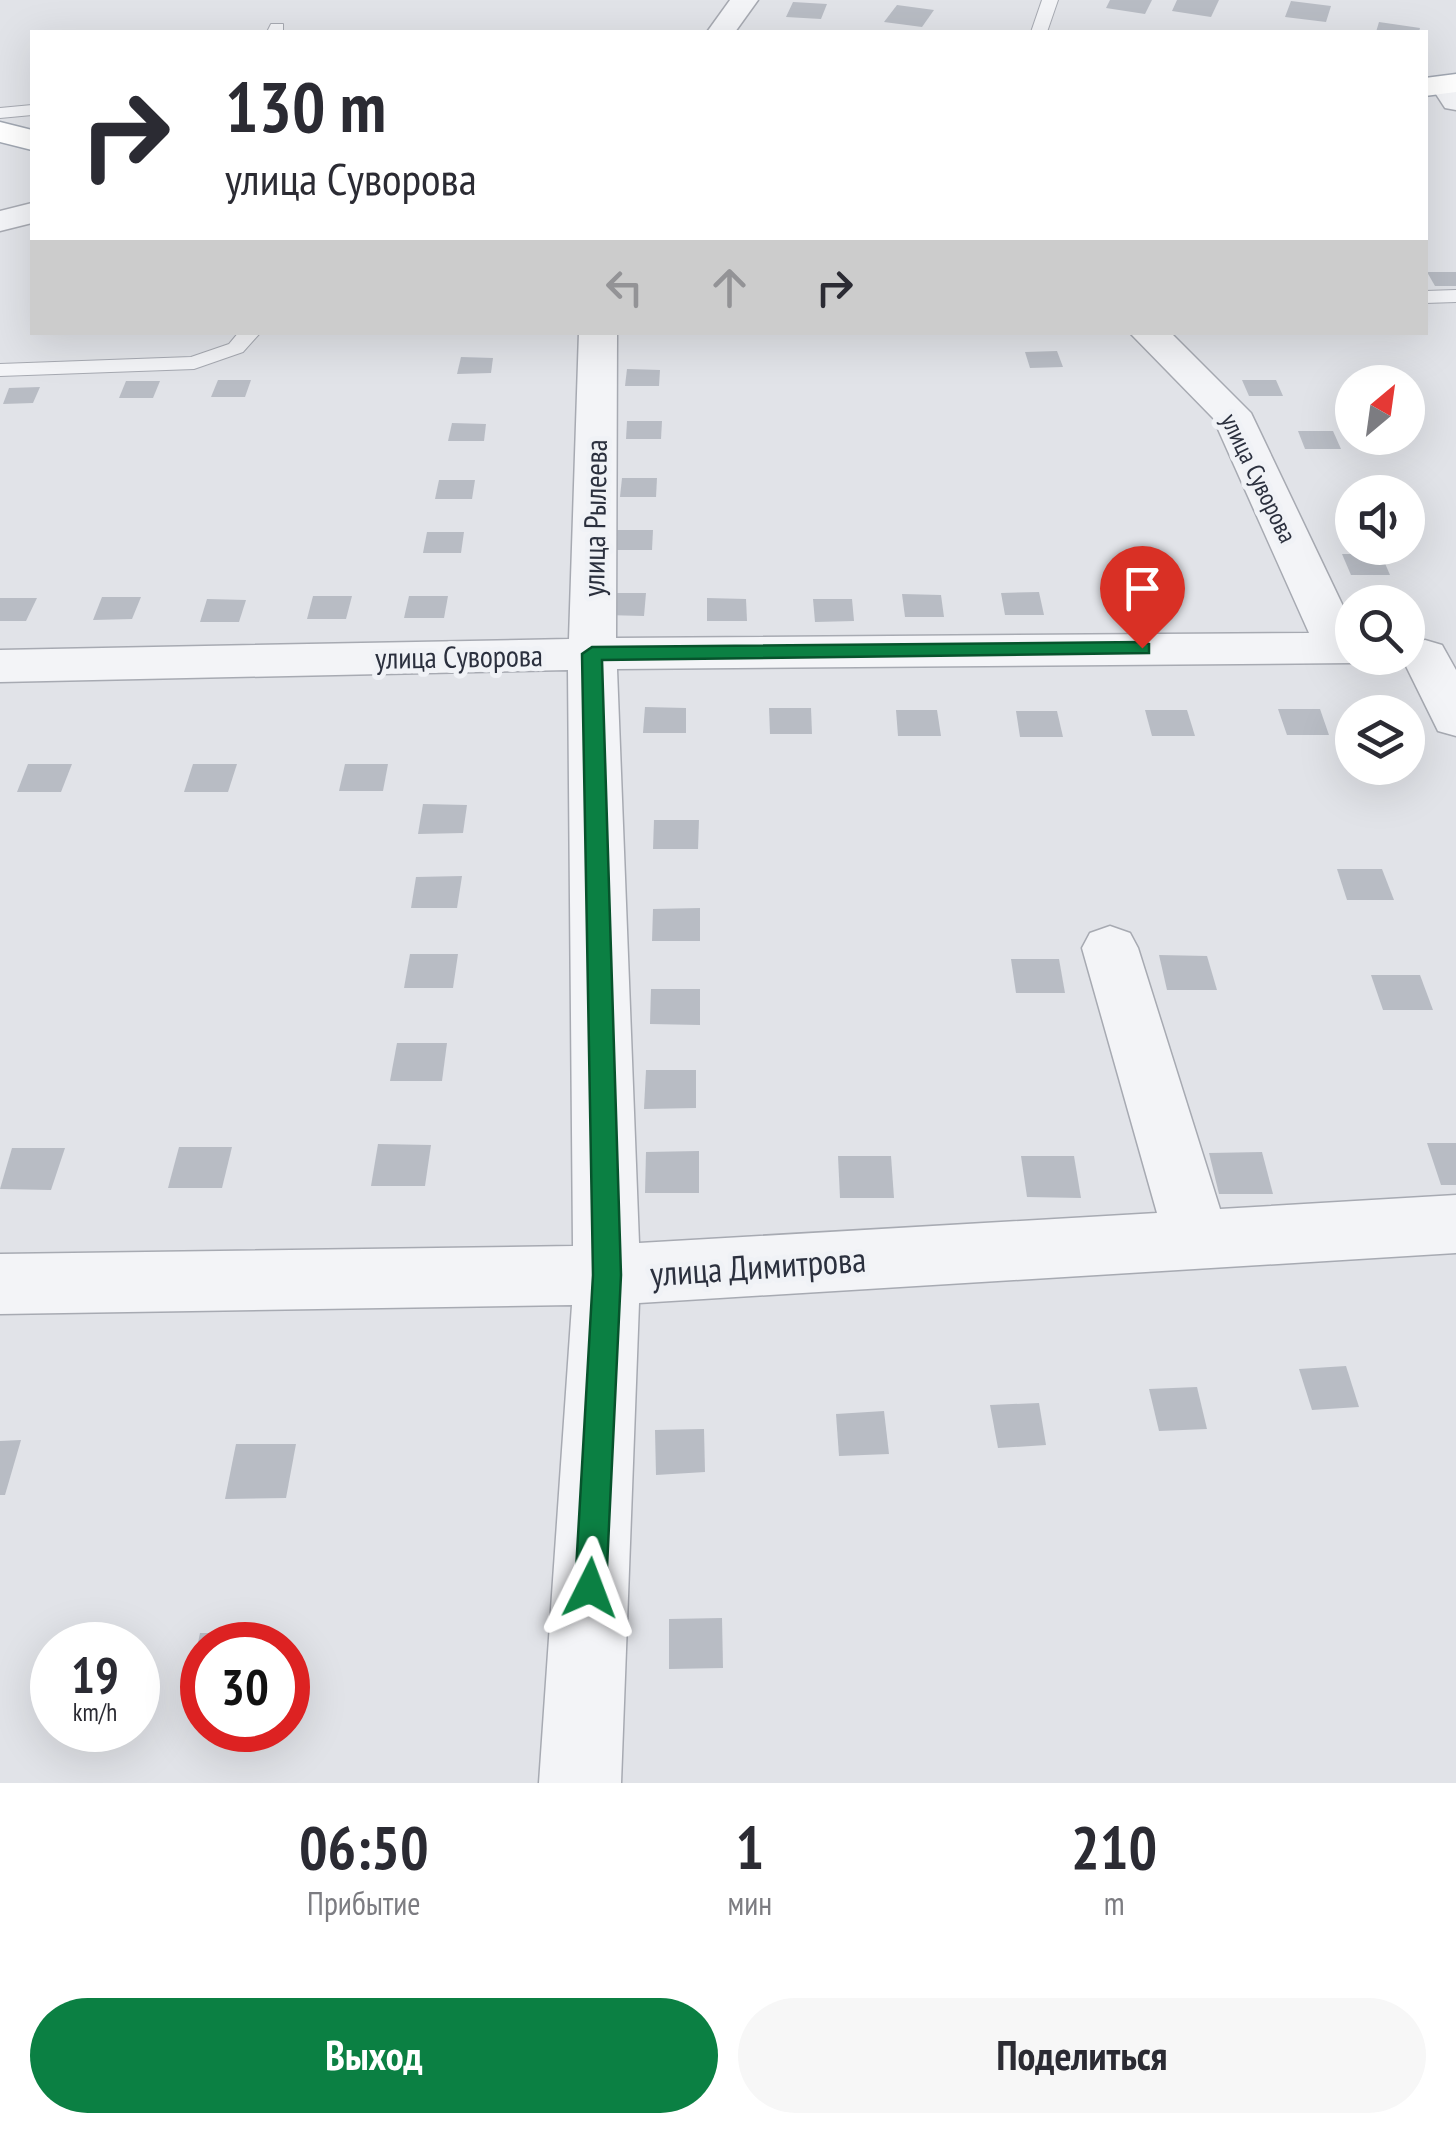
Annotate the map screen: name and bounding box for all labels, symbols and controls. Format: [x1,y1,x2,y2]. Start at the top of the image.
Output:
text: 130 m [225,61,386,151]
icon: right [60,70,190,200]
text: улица Суворова [225,149,477,207]
icon: left [597,260,652,315]
icon: ahead [702,260,757,315]
icon: right [807,260,862,315]
north arrow [1335,365,1425,455]
map controls [1335,365,1425,785]
street label: улица Суворова [1214,408,1304,548]
street label: улица Рылеева [573,439,615,597]
button: sound [1335,475,1425,565]
pin [1100,546,1185,649]
icon: arrive [1115,561,1170,616]
button: search [1335,585,1425,675]
street label: улица Суворова [375,635,543,677]
button: layers [1335,695,1425,785]
street label: улица Димитрова [649,1236,867,1296]
position arrow [538,1536,642,1640]
speed limit sign: 30 [180,1622,310,1752]
text: 19 [71,1642,119,1707]
text: km/h [73,1696,117,1728]
text: 06:50 [299,1808,429,1886]
text: 1 [736,1808,764,1886]
text: 210 [1071,1808,1157,1886]
text: Прибытие [307,1882,420,1924]
text: мин [728,1882,772,1924]
text: m [1104,1882,1124,1924]
button: Выход [30,1998,718,2113]
button: Поделиться [738,1998,1426,2113]

